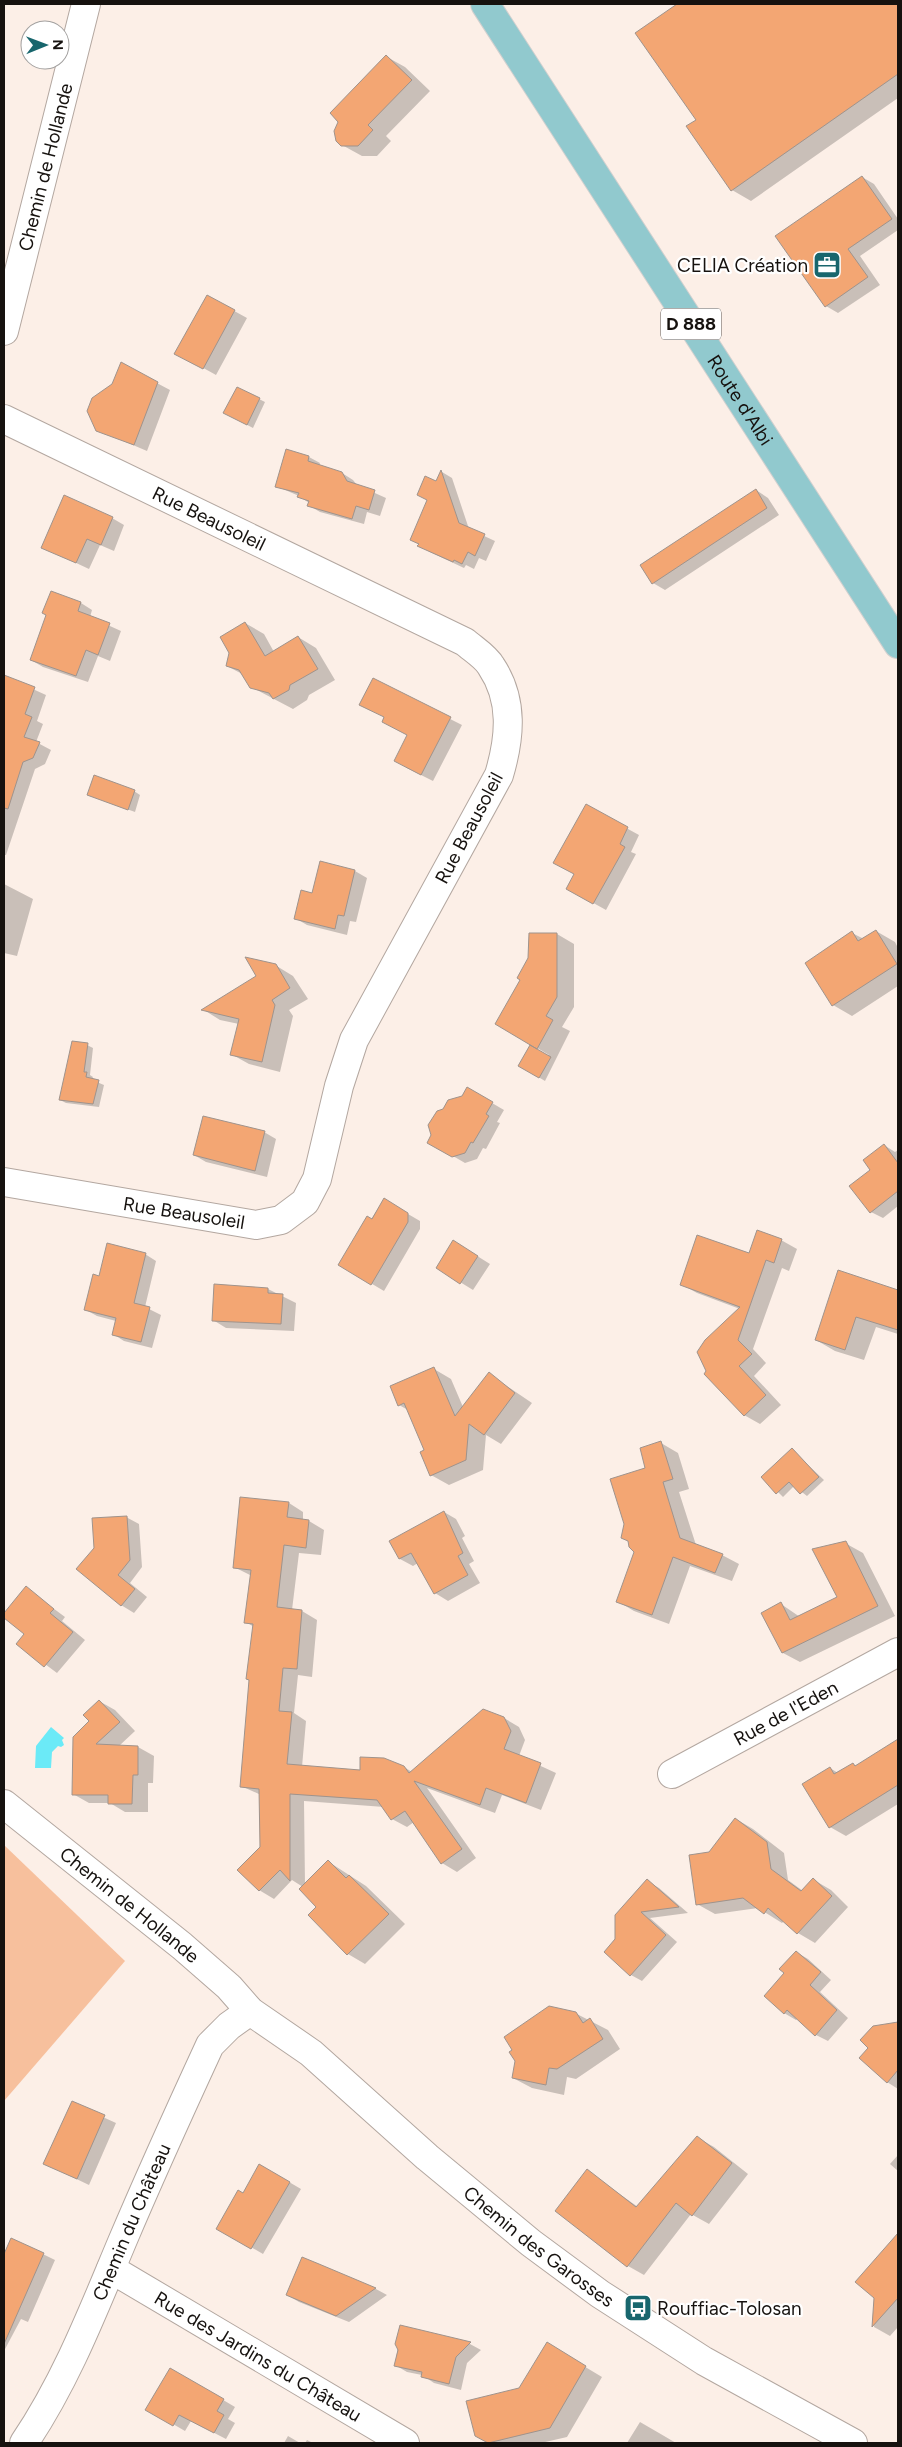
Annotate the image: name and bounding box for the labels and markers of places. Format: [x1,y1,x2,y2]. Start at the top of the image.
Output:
office icon: CELIA Création [812,250,842,280]
place label: CELIA Création [677,254,808,277]
bus stop icon: Rouffiac-Tolosan [623,2293,653,2323]
place label: Rouffiac-Tolosan [657,2297,802,2320]

